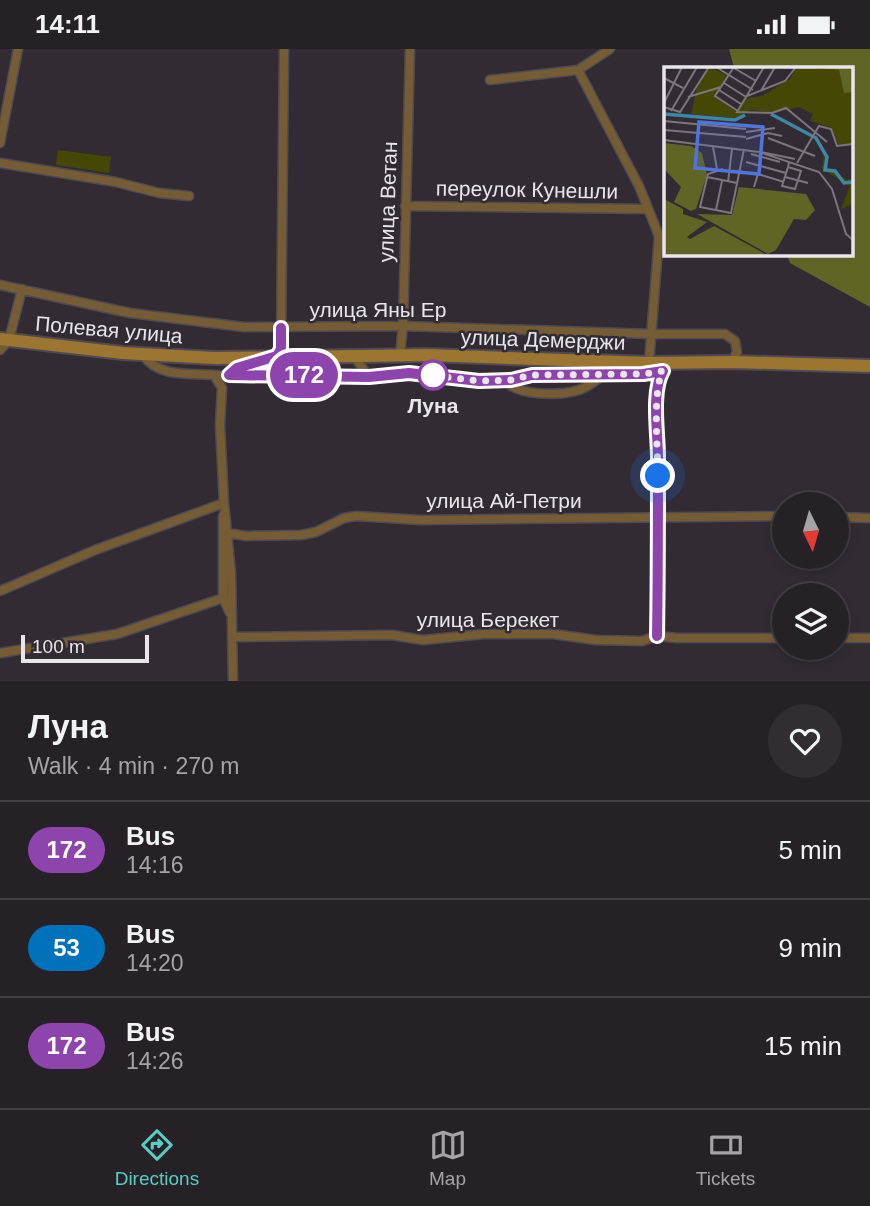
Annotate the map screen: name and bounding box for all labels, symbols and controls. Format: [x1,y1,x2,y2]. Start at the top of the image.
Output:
text: 14:11 [35,9,100,39]
inset map [664,67,852,255]
street label: улица Ветан [374,141,401,263]
street label: переулок Кунешли [436,176,618,203]
street label: улица Яны Ер [310,298,446,321]
street label: Полевая улица [34,312,184,347]
street label: улица Демерджи [460,325,626,354]
line badge: 172 [264,352,344,398]
marker: Луна [418,360,448,390]
text: 172 [284,361,324,388]
place label: Луна [408,394,459,417]
your location [640,458,675,493]
street label: улица Ай-Петри [426,489,582,512]
north arrow [772,492,849,569]
map controls [772,492,849,660]
button: layers [772,583,849,660]
street label: улица Берекет [417,608,560,631]
scale bar [21,632,149,664]
text: 100 m [32,636,85,657]
button: heart [768,704,842,778]
text: Луна [28,708,108,745]
text: Walk · 4 min · 270 m [28,753,239,779]
text: Bus [126,821,175,851]
text: 5 min [778,835,842,865]
text: 172 [46,836,87,863]
text: 14:16 [126,852,184,878]
text: Bus [126,919,175,949]
text: 9 min [778,933,842,963]
text: 53 [53,934,80,961]
text: 14:20 [126,950,184,976]
text: Bus [126,1017,175,1047]
text: 15 min [764,1031,842,1061]
text: 172 [46,1032,87,1059]
text: 14:26 [126,1048,184,1074]
tab: Directions [115,1126,199,1190]
tab: Map [429,1126,467,1190]
tab: Tickets [696,1126,755,1190]

